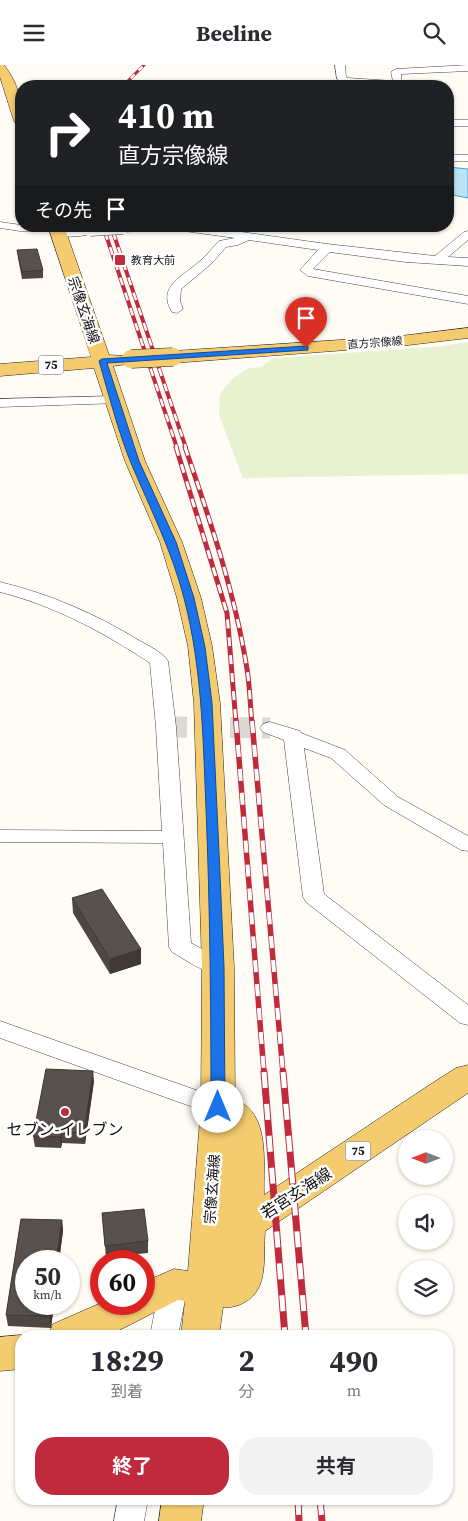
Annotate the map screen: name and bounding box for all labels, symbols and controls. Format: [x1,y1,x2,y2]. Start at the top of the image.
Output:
text: Beeline [196,18,272,48]
icon: menu [20,19,48,47]
icon: search [420,19,448,47]
text: 410 m [118,92,214,140]
icon: right [35,100,100,165]
text: 直方宗像線 [118,140,228,170]
icon: arrive [102,195,130,223]
text: その先 [35,197,92,223]
marker: 教育大前 [113,253,127,267]
place label: 教育大前 [131,253,175,268]
street label: 宗像玄海線 [63,274,105,346]
pin [285,297,327,348]
icon: arrive [292,304,320,332]
street label: 直方宗像線 [347,334,403,352]
road number: 75 [38,355,64,375]
position arrow [191,1080,243,1132]
marker: セブン-イレブン [59,1106,71,1118]
place label: セブン-イレブン [7,1118,124,1140]
north arrow [398,1130,452,1185]
map controls [398,1130,453,1315]
road number: 75 [346,1141,370,1161]
street label: 宗像玄海線 [200,1153,224,1225]
street label: 若宮玄海線 [256,1162,336,1224]
button: sound [398,1195,453,1250]
speed limit sign: 60 [90,1250,155,1315]
text: 50 [34,1259,61,1293]
button: layers [398,1260,453,1315]
text: km/h [33,1287,62,1303]
text: 18:29 [90,1340,164,1381]
text: 2 [238,1340,255,1381]
text: 490 [329,1341,378,1382]
text: m [347,1379,361,1401]
text: 到着 [111,1380,143,1402]
text: 分 [239,1380,255,1402]
button: 終了 [35,1437,229,1495]
button: 共有 [239,1437,433,1495]

